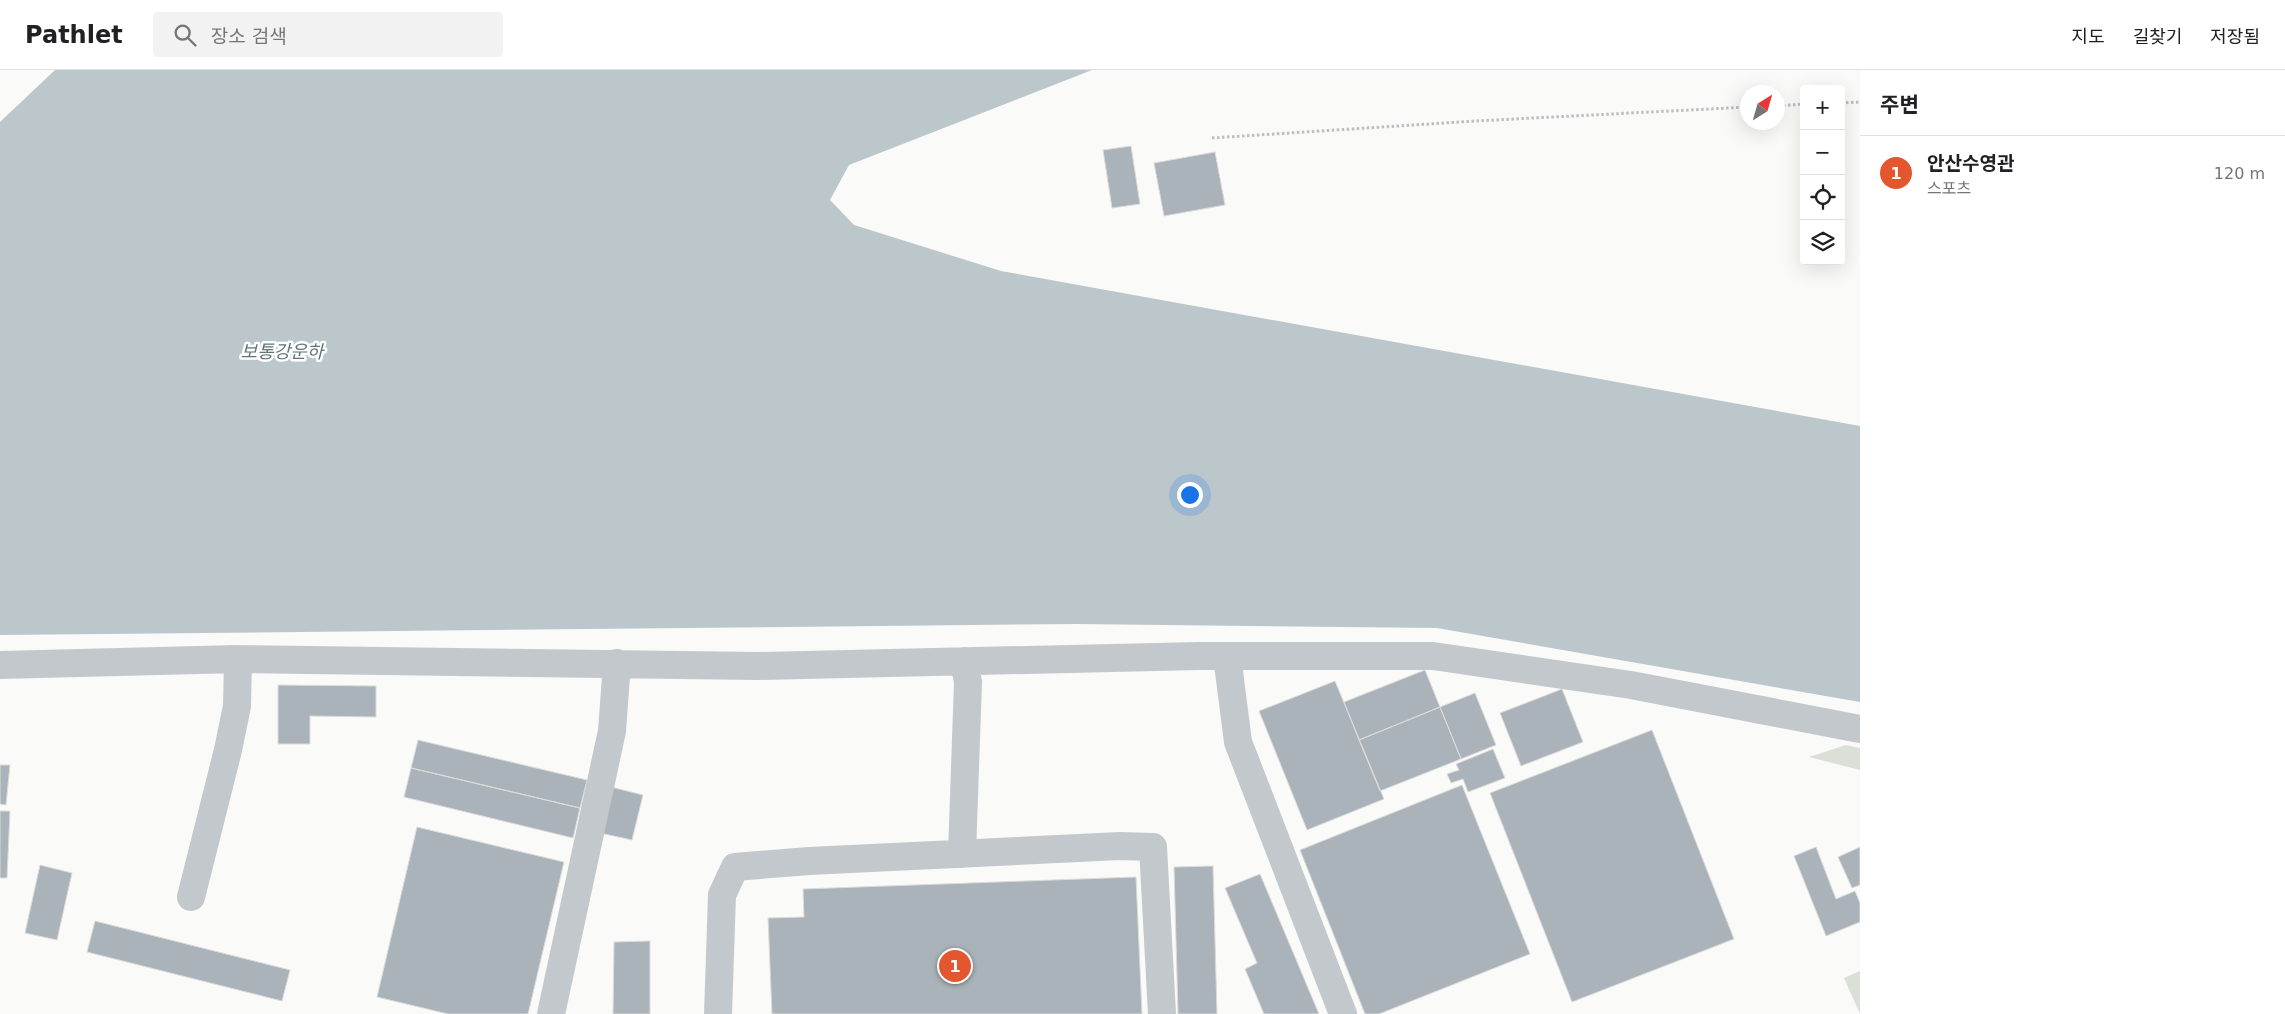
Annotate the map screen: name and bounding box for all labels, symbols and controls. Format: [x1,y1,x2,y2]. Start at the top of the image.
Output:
search box [153,12,503,57]
text: Pathlet [25,21,123,49]
icon: search [171,21,199,49]
text: 장소 검색 [211,25,287,47]
text: 지도 [2072,26,2105,47]
text: 길찾기 [2133,26,2182,47]
text: 저장됨 [2210,26,2260,47]
north arrow [1740,85,1785,130]
map controls [1800,85,1845,265]
button: + [1800,85,1845,130]
text: 주변 [1880,93,1919,117]
button: − [1800,130,1845,175]
text: 안산수영관 [1927,152,2014,174]
text: 1 [1890,164,1902,183]
text: 120 m [2214,164,2265,183]
button: locate [1800,175,1845,220]
text: 스포츠 [1927,179,1971,198]
button: layers [1800,220,1845,265]
water label: 보통강운하 [241,341,326,362]
your location [1177,482,1203,508]
pin: 1 [939,947,971,985]

